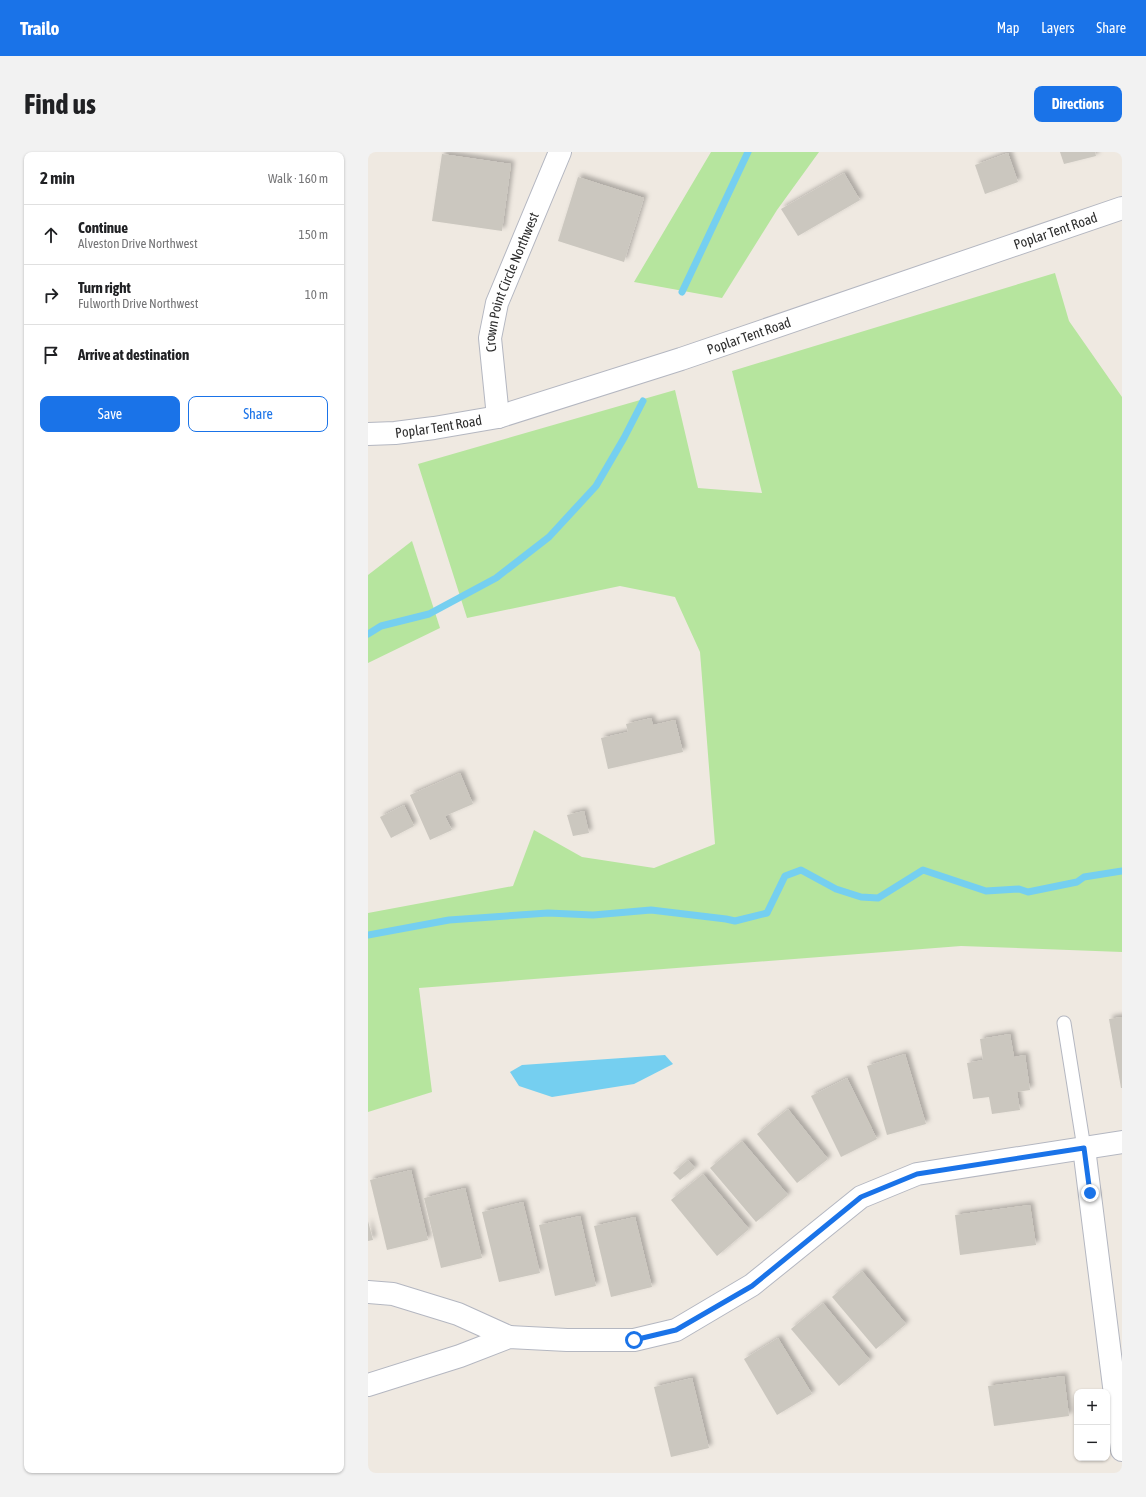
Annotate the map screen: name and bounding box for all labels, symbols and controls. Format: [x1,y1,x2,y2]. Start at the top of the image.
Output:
text: Trailo [20,17,59,39]
text: Map [997,20,1019,36]
text: Layers [1041,20,1074,36]
text: Share [1096,20,1126,36]
button: Directions [1034,86,1122,122]
text: Find us [24,88,96,120]
text: 2 min [40,168,75,188]
text: Walk · 160 m [268,171,328,186]
street label: Poplar Tent Road [1011,209,1099,253]
street label: Crown Point Circle Northwest [482,210,542,353]
text: Continue [78,219,128,236]
icon: ahead [40,224,62,246]
text: 150 m [299,227,328,242]
text: Alveston Drive Northwest [78,236,198,251]
text: Turn right [78,279,131,296]
icon: right [40,284,62,306]
text: 10 m [305,287,328,302]
text: Fulworth Drive Northwest [78,296,198,311]
street label: Poplar Tent Road [705,314,793,357]
icon: arrive [40,344,62,366]
text: Arrive at destination [78,346,189,363]
button: Save [40,396,180,432]
button: Share [188,396,328,432]
street label: Poplar Tent Road [394,412,483,441]
route end [1081,1184,1099,1202]
route start [625,1331,643,1349]
map controls [1074,1389,1110,1461]
button: + [1074,1389,1110,1425]
button: − [1074,1425,1110,1461]

